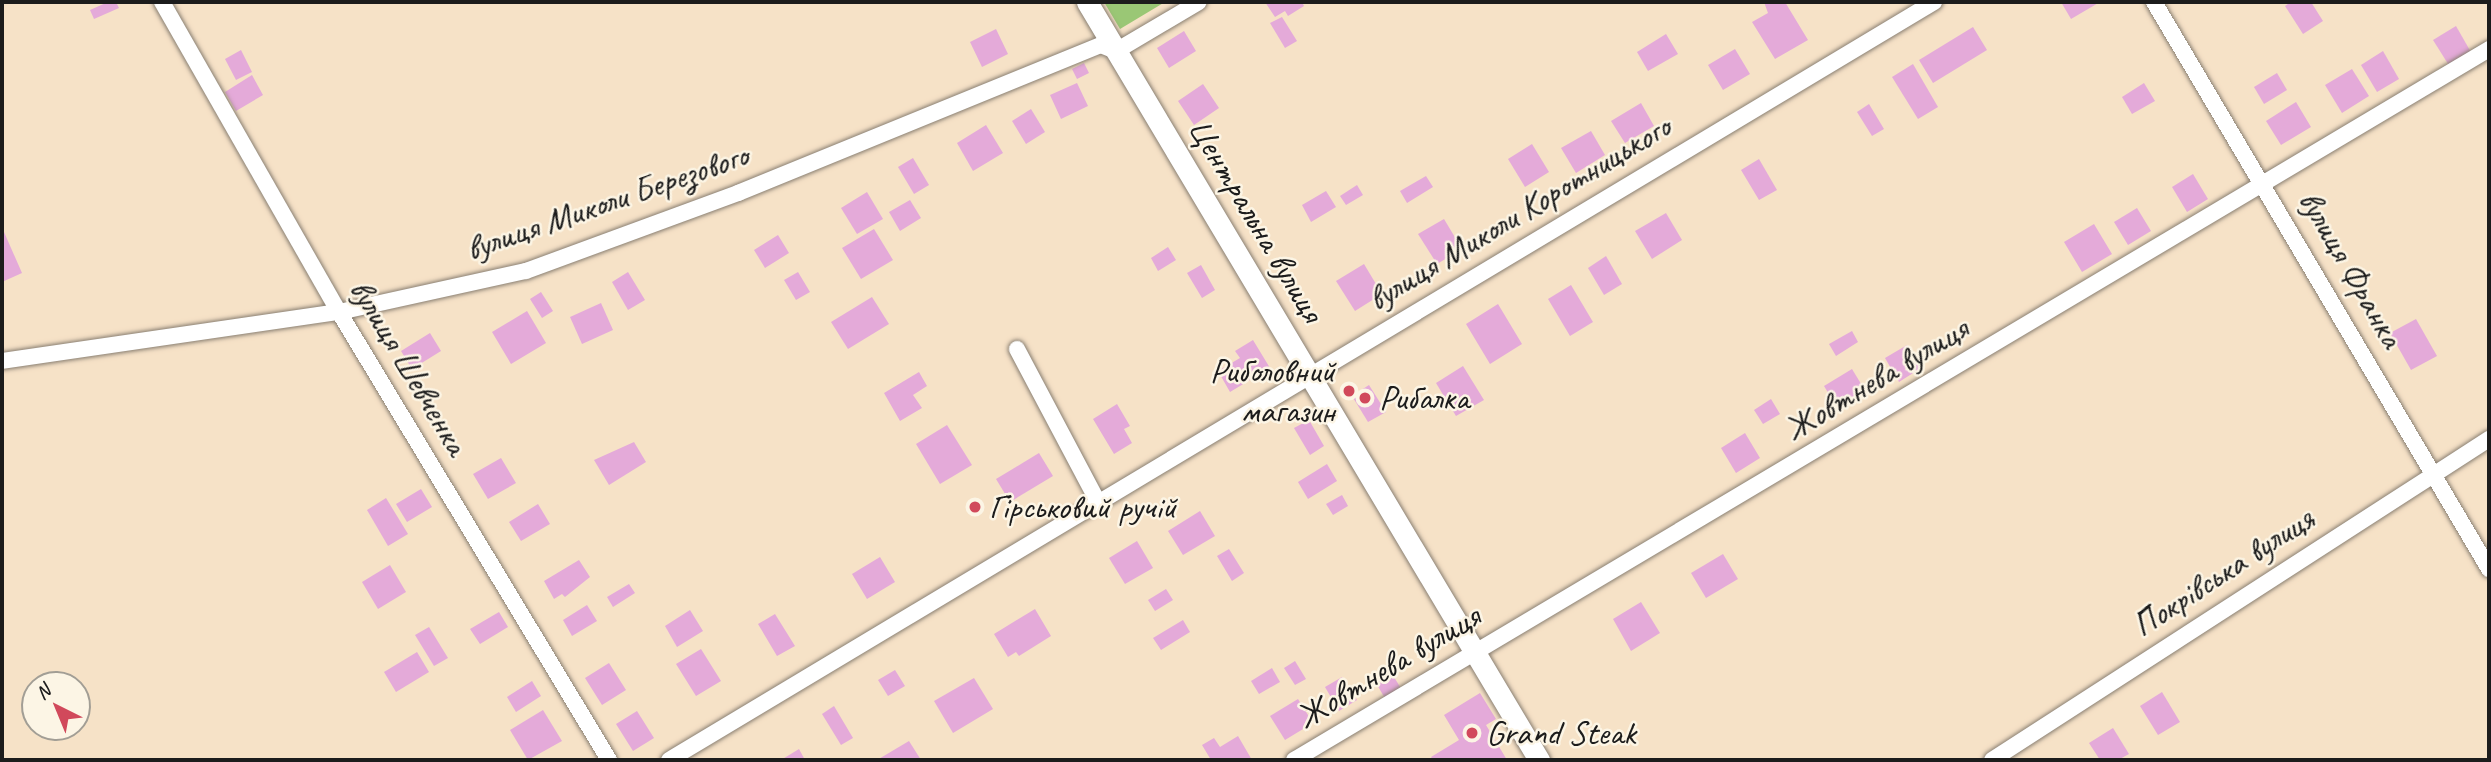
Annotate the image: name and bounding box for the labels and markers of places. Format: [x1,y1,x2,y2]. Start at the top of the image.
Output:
place label: Риболовний магазин [1210,350,1335,432]
place label: Рибалка [1379,377,1469,419]
marker: Риболовний магазин [1341,383,1357,399]
marker: Рибалка [1357,390,1373,406]
place label: Гірськовий ручій [989,486,1176,528]
marker: Гірськовий ручій [967,499,983,515]
place label: Grand Steak [1486,712,1636,754]
marker: Grand Steak [1464,725,1480,741]

